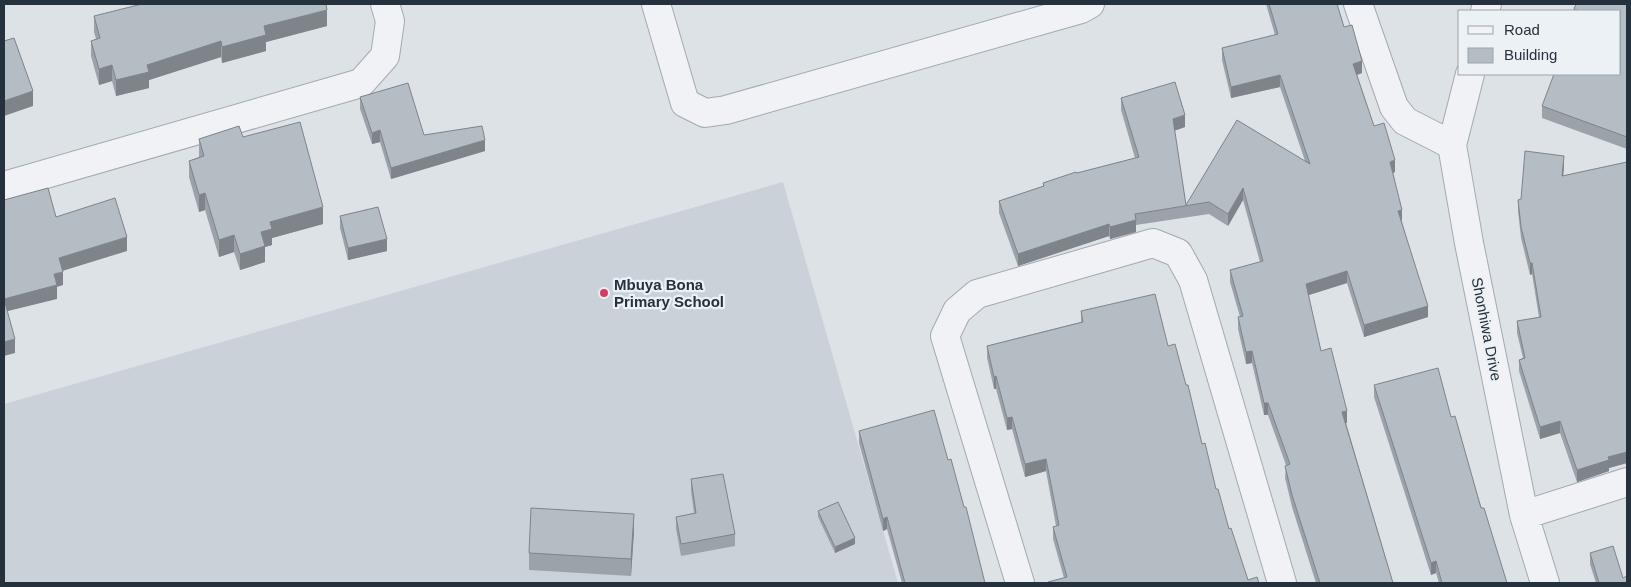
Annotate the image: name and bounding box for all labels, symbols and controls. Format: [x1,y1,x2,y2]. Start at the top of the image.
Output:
legend [1458,10,1621,75]
text: Road [1504,21,1540,38]
text: Building [1504,46,1557,63]
place label: Mbuya Bona Primary School [614,276,724,310]
street label: Shonhiwa Drive [1469,276,1505,382]
marker: Mbuya Bona Primary School [598,287,610,299]

